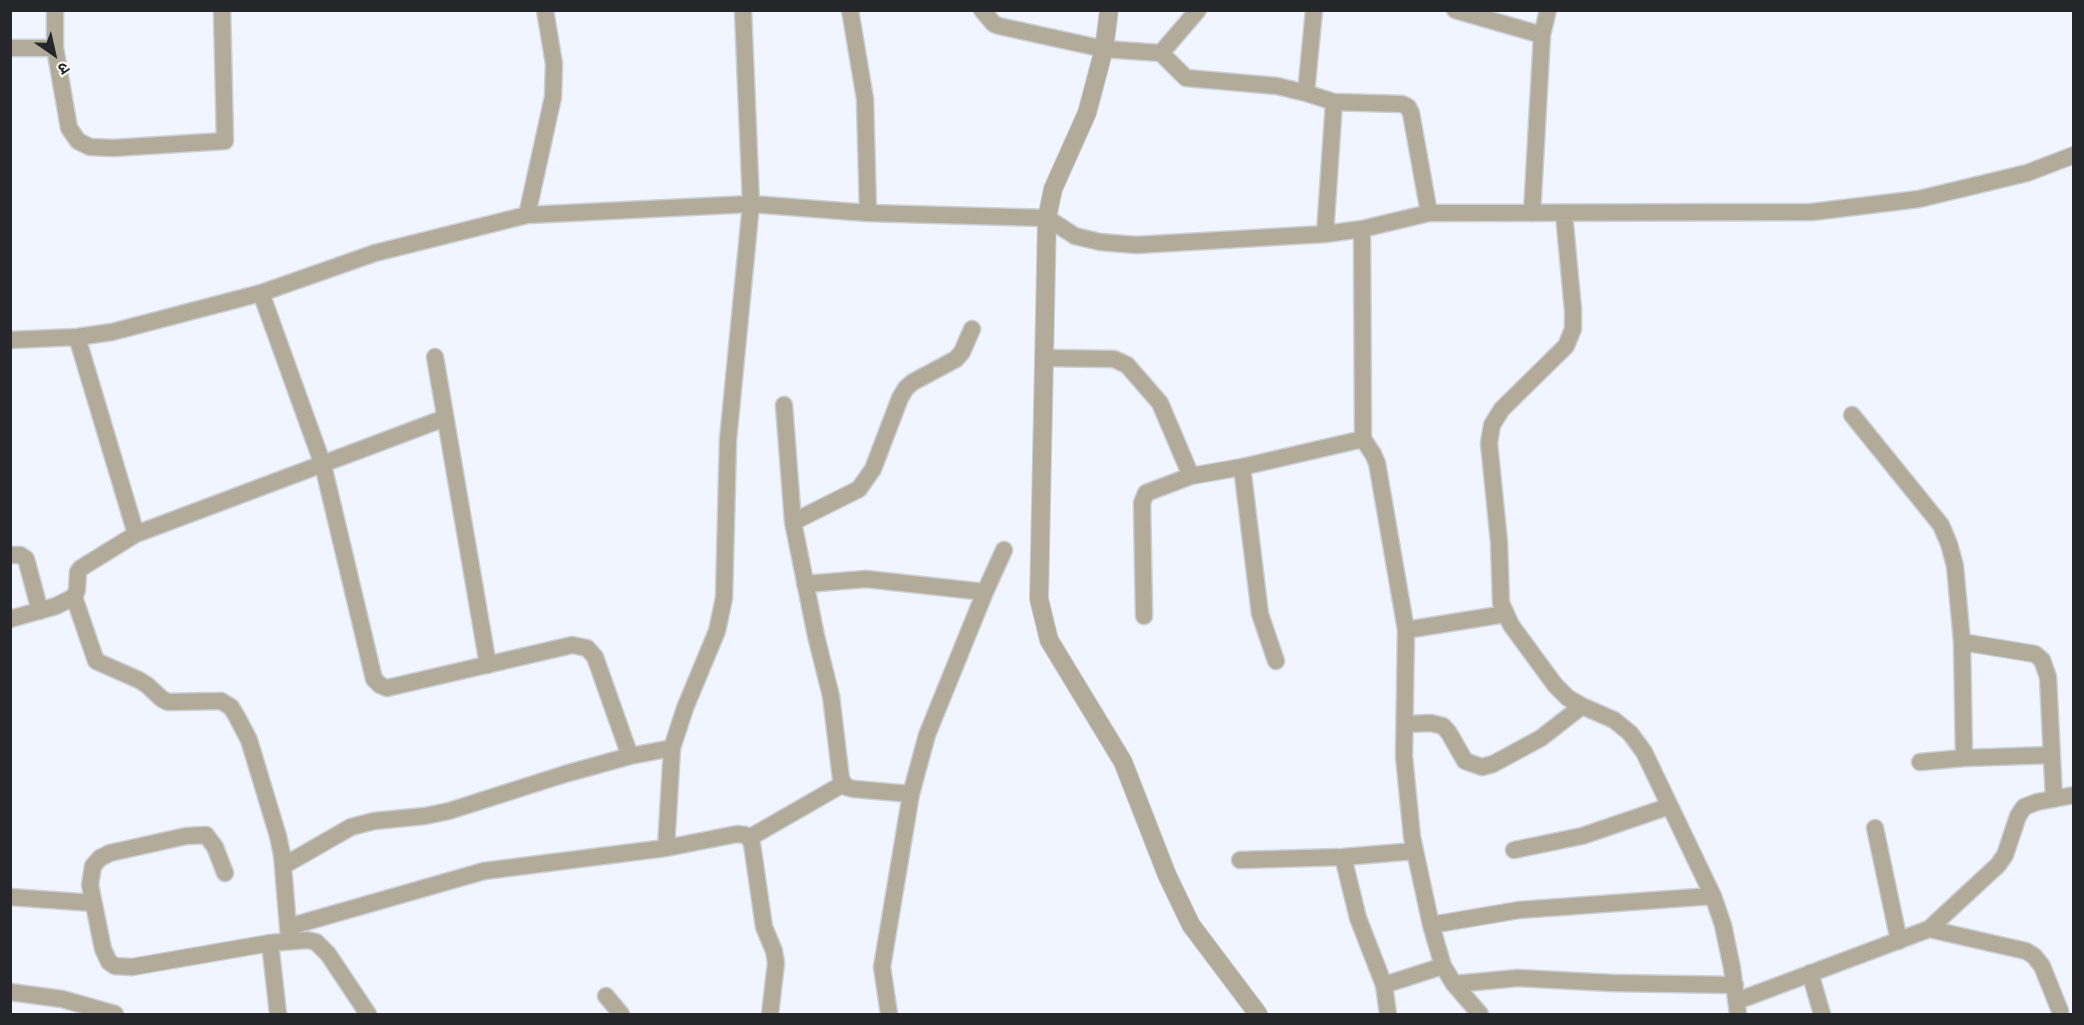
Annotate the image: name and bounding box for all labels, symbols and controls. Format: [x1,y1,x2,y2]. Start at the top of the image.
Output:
north arrow [24,24,84,84]
text: उ [55,58,74,80]

